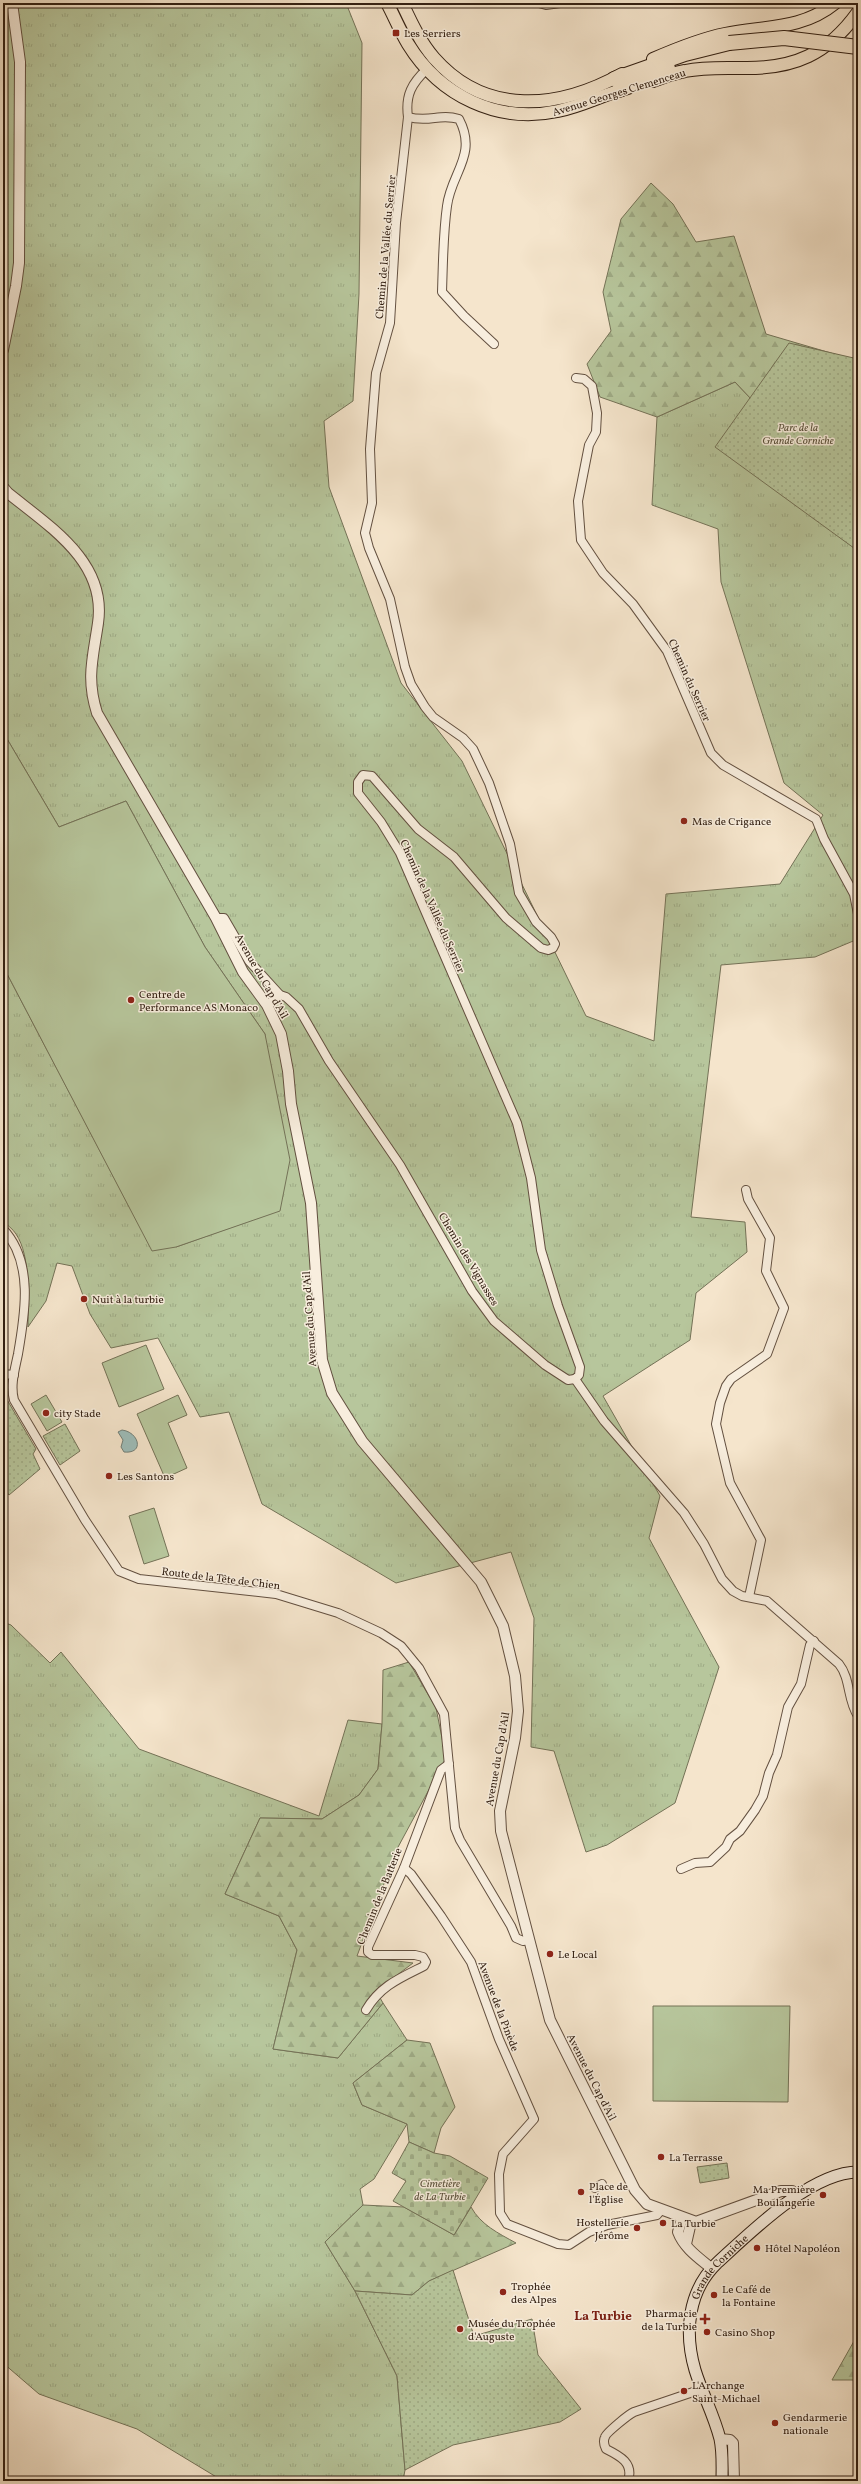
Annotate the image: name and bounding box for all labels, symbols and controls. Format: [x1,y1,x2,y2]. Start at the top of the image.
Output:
place label: Les Serriers [404,27,461,42]
marker: Les Serriers [391,28,401,38]
street label: Avenue Georges Clemenceau [551,66,688,121]
street label: Chemin de la Vallée du Serrier [373,174,400,320]
park label: Parc de la Grande Corniche [762,421,834,449]
street label: Chemin du Serrier [664,637,714,725]
place label: Mas de Crigance [692,815,771,830]
marker: Mas de Crigance [679,816,689,826]
street label: Chemin de la Vallée du Serrier [395,838,468,976]
street label: Avenue du Cap d'Ail [230,932,291,1022]
place label: Centre de Performance AS Monaco [139,988,258,1016]
marker: Centre de Performance AS Monaco [126,995,136,1005]
street label: Chemin des Vignasses [434,1210,502,1309]
street label: Avenue du Cap d'Ail [300,1271,321,1367]
place label: Nuit à la turbie [92,1293,164,1308]
marker: Nuit à la turbie [79,1294,89,1304]
place label: city Stade [54,1407,101,1422]
marker: city Stade [41,1408,51,1418]
place label: Les Santons [117,1470,175,1485]
marker: Les Santons [104,1471,114,1481]
street label: Route de la Tête de Chien [161,1565,281,1594]
street label: Avenue du Cap d'Ail [483,1711,514,1808]
street label: Chemin de la Batterie [354,1846,407,1947]
place label: Le Local [558,1948,597,1963]
marker: Le Local [545,1949,555,1959]
street label: Avenue de la Pinède [473,1959,522,2054]
street label: Avenue du Cap d'Ail [562,2032,619,2124]
place label: La Terrasse [669,2151,723,2166]
marker: La Terrasse [656,2152,666,2162]
park label: Cimetière de La Turbie [414,2177,466,2205]
place label: Place de l'Église [589,2180,628,2208]
place label: Ma Première Boulangerie [753,2183,815,2211]
marker: Place de l'Église [576,2187,586,2197]
marker: Ma Première Boulangerie [818,2190,828,2200]
place label: Hostellerie Jérôme [576,2216,629,2244]
place label: La Turbie [671,2217,716,2232]
marker: La Turbie [658,2218,668,2228]
marker: Hostellerie Jérôme [632,2223,642,2233]
street label: Grande Corniche [689,2232,752,2302]
place label: Hôtel Napoléon [765,2242,841,2257]
marker: Hôtel Napoléon [752,2243,762,2253]
place label: Trophée des Alpes [511,2280,557,2308]
place label: Le Café de la Fontaine [722,2283,775,2311]
marker: Trophée des Alpes [498,2287,508,2297]
marker: Le Café de la Fontaine [709,2290,719,2300]
place label: Pharmacie de la Turbie [642,2307,697,2335]
district label: La Turbie [574,2308,632,2326]
marker: Pharmacie de la Turbie [700,2314,710,2324]
place label: Musée du Trophée d'Auguste [468,2317,555,2345]
marker: Musée du Trophée d'Auguste [455,2324,465,2334]
place label: Casino Shop [715,2326,775,2341]
marker: Casino Shop [702,2327,712,2337]
place label: L'Archange Saint-Michael [692,2379,760,2407]
marker: L'Archange Saint-Michael [679,2386,689,2396]
place label: Gendarmerie nationale [783,2411,847,2439]
marker: Gendarmerie nationale [770,2418,780,2428]

